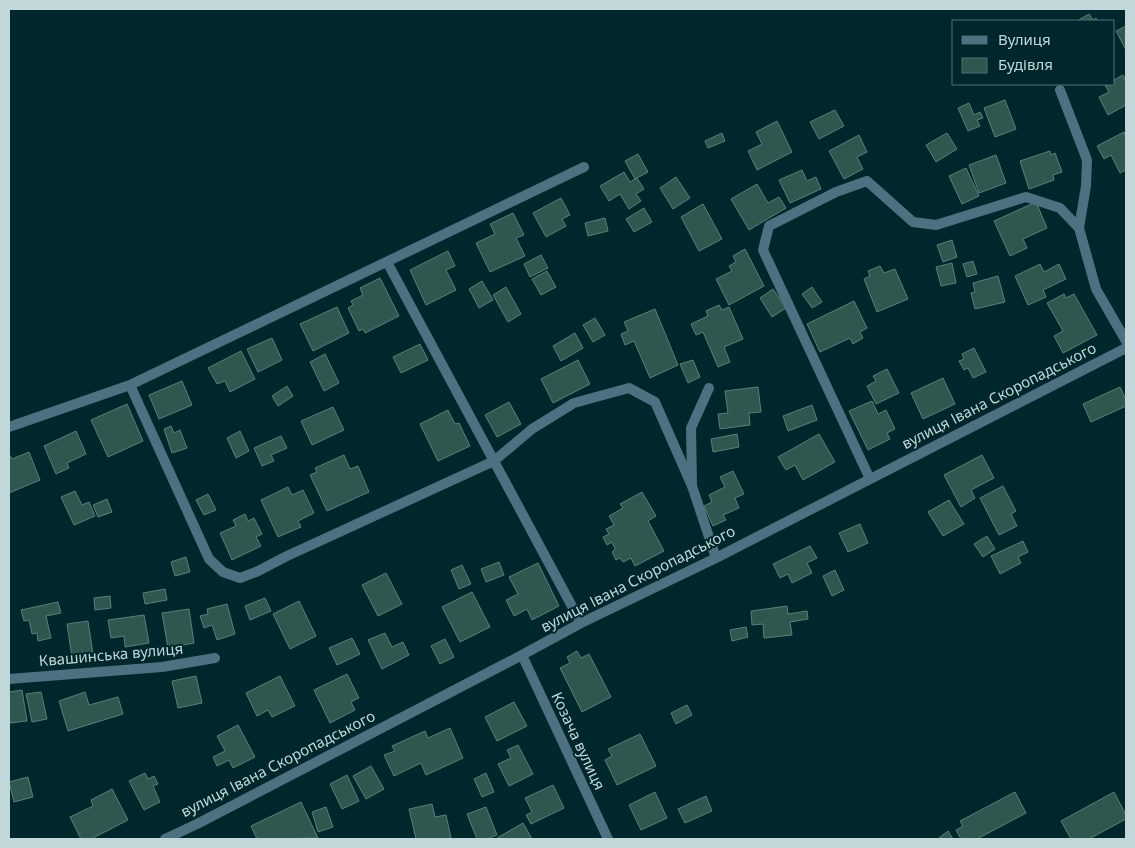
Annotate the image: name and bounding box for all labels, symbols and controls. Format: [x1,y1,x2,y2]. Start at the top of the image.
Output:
legend [952,20,1115,85]
text: Вулиця [998,29,1051,49]
text: Будівля [998,54,1053,74]
street label: вулиця Івана Скоропадського [898,337,1099,453]
street label: вулиця Івана Скоропадського [537,520,738,636]
street label: Квашинська вулиця [38,638,184,670]
street label: Козача вулиця [547,688,610,793]
street label: вулиця Івана Скоропадського [177,705,378,821]

